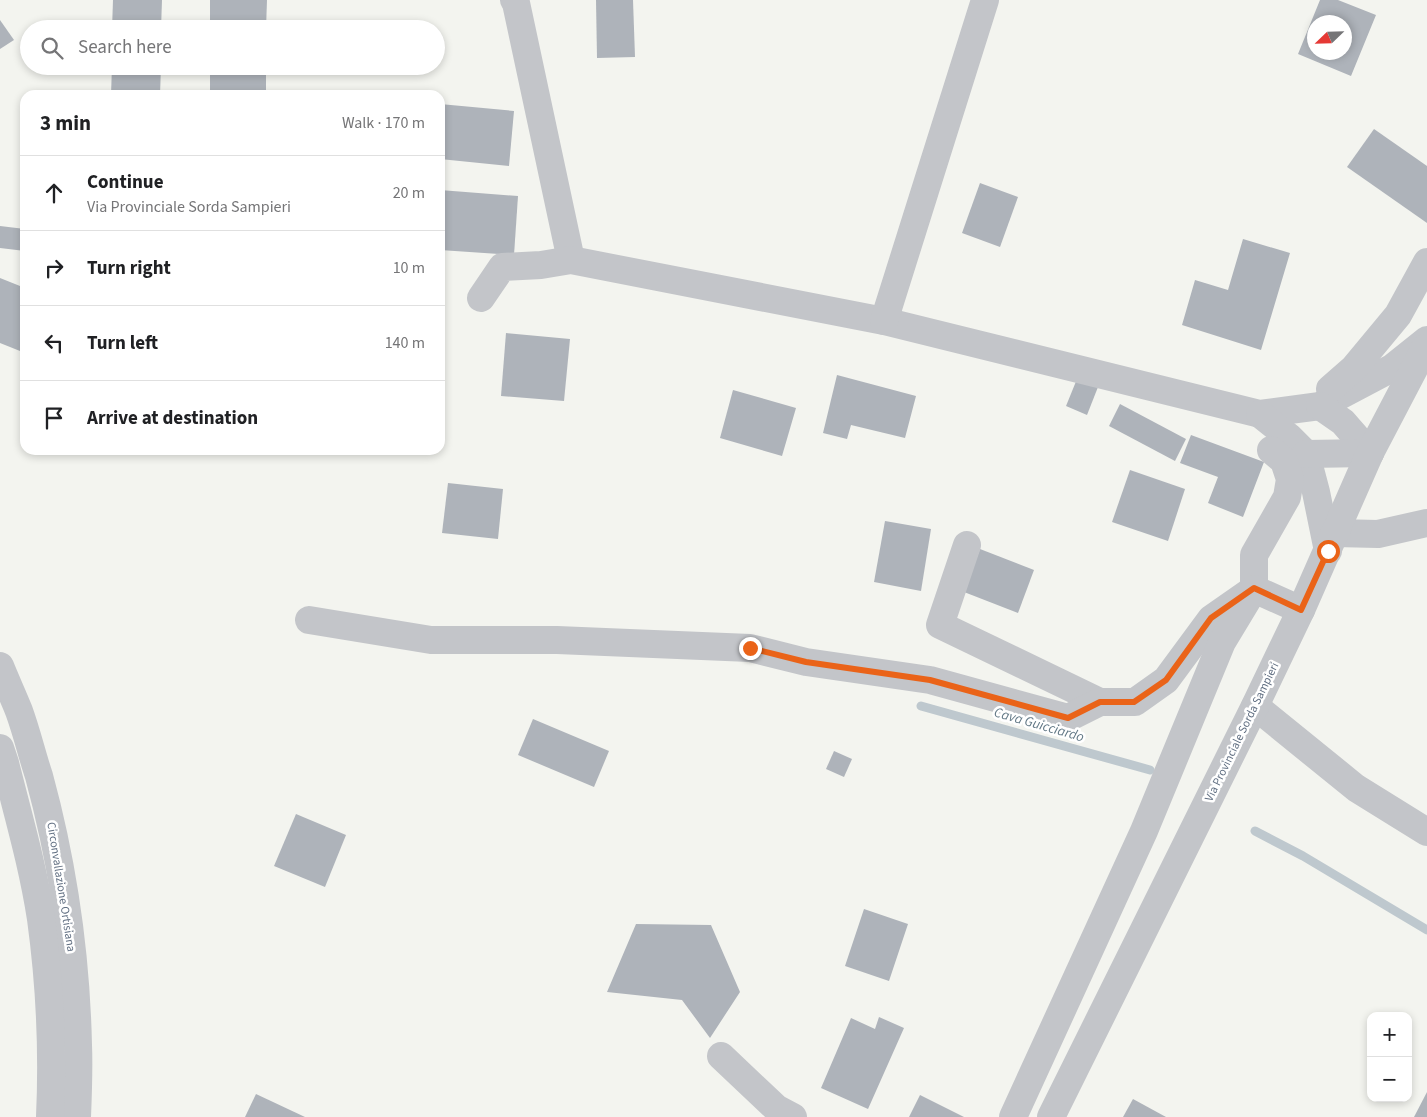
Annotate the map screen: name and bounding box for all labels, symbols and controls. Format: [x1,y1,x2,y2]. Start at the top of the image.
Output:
north arrow [1307,15,1352,60]
search box [20,20,445,75]
icon: search [38,34,66,62]
text: Search here [78,34,172,61]
text: 3 min [40,108,91,138]
text: Walk · 170 m [342,112,425,134]
text: Continue [87,169,164,196]
icon: ahead [40,179,68,207]
text: 20 m [393,182,425,204]
text: Via Provinciale Sorda Sampieri [87,196,291,218]
icon: right [40,254,68,282]
text: Turn right [87,255,171,282]
text: 10 m [393,257,425,279]
icon: left [40,329,68,357]
text: Turn left [87,330,158,357]
text: 140 m [385,332,425,354]
icon: arrive [40,404,68,432]
text: Arrive at destination [87,405,258,432]
route start [1317,540,1340,563]
route end [739,637,762,660]
street label: Via Provinciale Sorda Sampieri [1201,659,1283,804]
water label: Cava Guicciardo [992,703,1086,747]
street label: Circonvallazione Ortisiana [42,821,80,953]
map controls [1367,1012,1412,1102]
button: + [1367,1012,1412,1057]
button: − [1367,1057,1412,1102]

